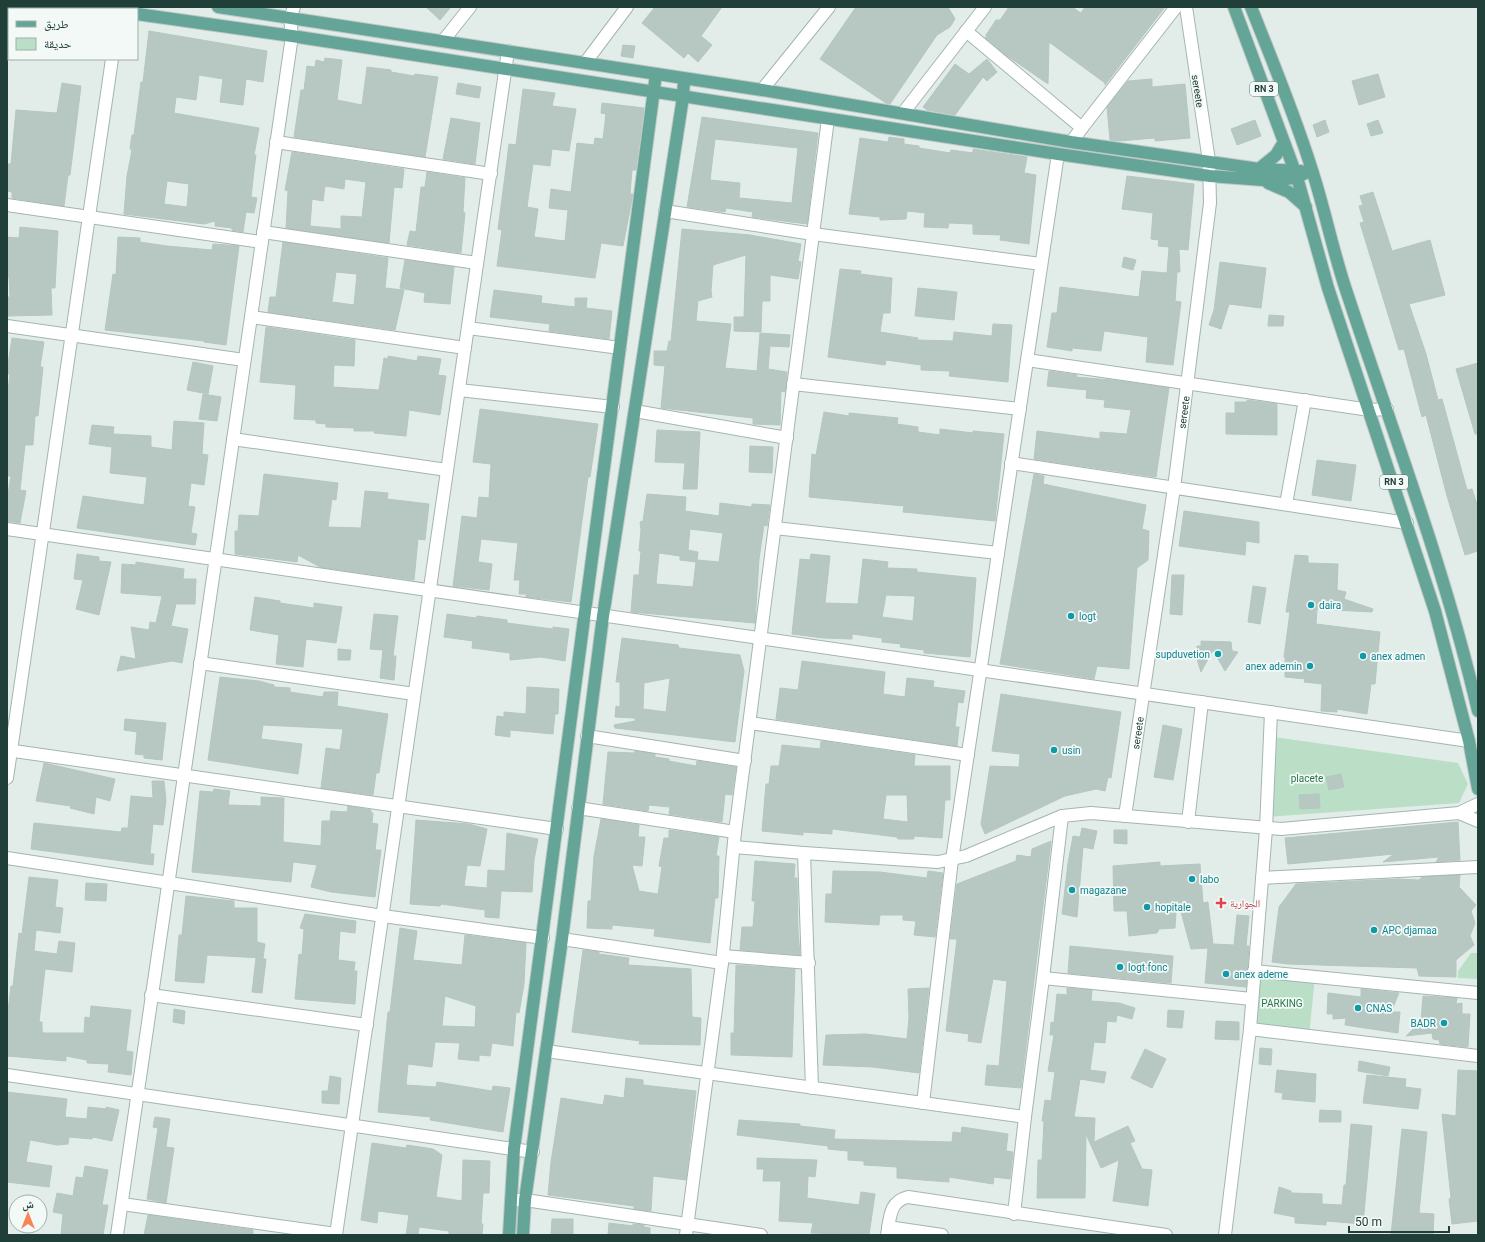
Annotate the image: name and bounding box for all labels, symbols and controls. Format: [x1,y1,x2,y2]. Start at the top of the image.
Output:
legend [8,8,138,60]
text: طريق [44,17,69,31]
text: حديقة [44,37,72,51]
street label: sereete [1189,74,1206,108]
road number: RN 3 [1250,82,1278,96]
street label: sereete [1177,395,1192,429]
road number: RN 3 [1380,475,1408,489]
marker: daira [1306,600,1316,610]
place label: daira [1319,600,1341,611]
marker: logt [1066,611,1076,621]
place label: logt [1079,611,1096,622]
place label: supduvetion [1156,649,1210,660]
marker: supduvetion [1213,649,1223,659]
marker: anex admen [1358,651,1368,661]
place label: anex admen [1371,651,1425,662]
place label: anex ademin [1245,661,1302,672]
marker: anex ademin [1305,661,1315,671]
street label: sereete [1130,716,1146,750]
marker: usin [1049,745,1059,755]
place label: usin [1062,745,1081,756]
park label: placete [1291,773,1323,784]
marker: labo [1187,874,1197,884]
place label: labo [1200,874,1219,885]
marker: magazane [1067,885,1077,895]
place label: magazane [1080,885,1127,896]
marker: الجوارية [1215,897,1227,909]
place label: الجوارية [1230,898,1260,909]
marker: hopitale [1142,902,1152,912]
place label: hopitale [1155,902,1191,913]
marker: APC djamaa [1369,925,1379,935]
place label: APC djamaa [1382,925,1437,936]
marker: logt fonc [1115,962,1125,972]
place label: logt fonc [1128,962,1167,973]
marker: anex ademe [1221,969,1231,979]
place label: anex ademe [1234,969,1288,980]
park label: PARKING [1261,998,1303,1009]
marker: CNAS [1353,1003,1363,1013]
place label: CNAS [1366,1003,1392,1014]
place label: BADR [1411,1018,1436,1029]
marker: BADR [1439,1018,1449,1028]
north arrow [8,1194,48,1234]
text: ش [22,1198,34,1212]
scale bar [1349,1208,1449,1234]
text: 50 m [1355,1215,1382,1229]

